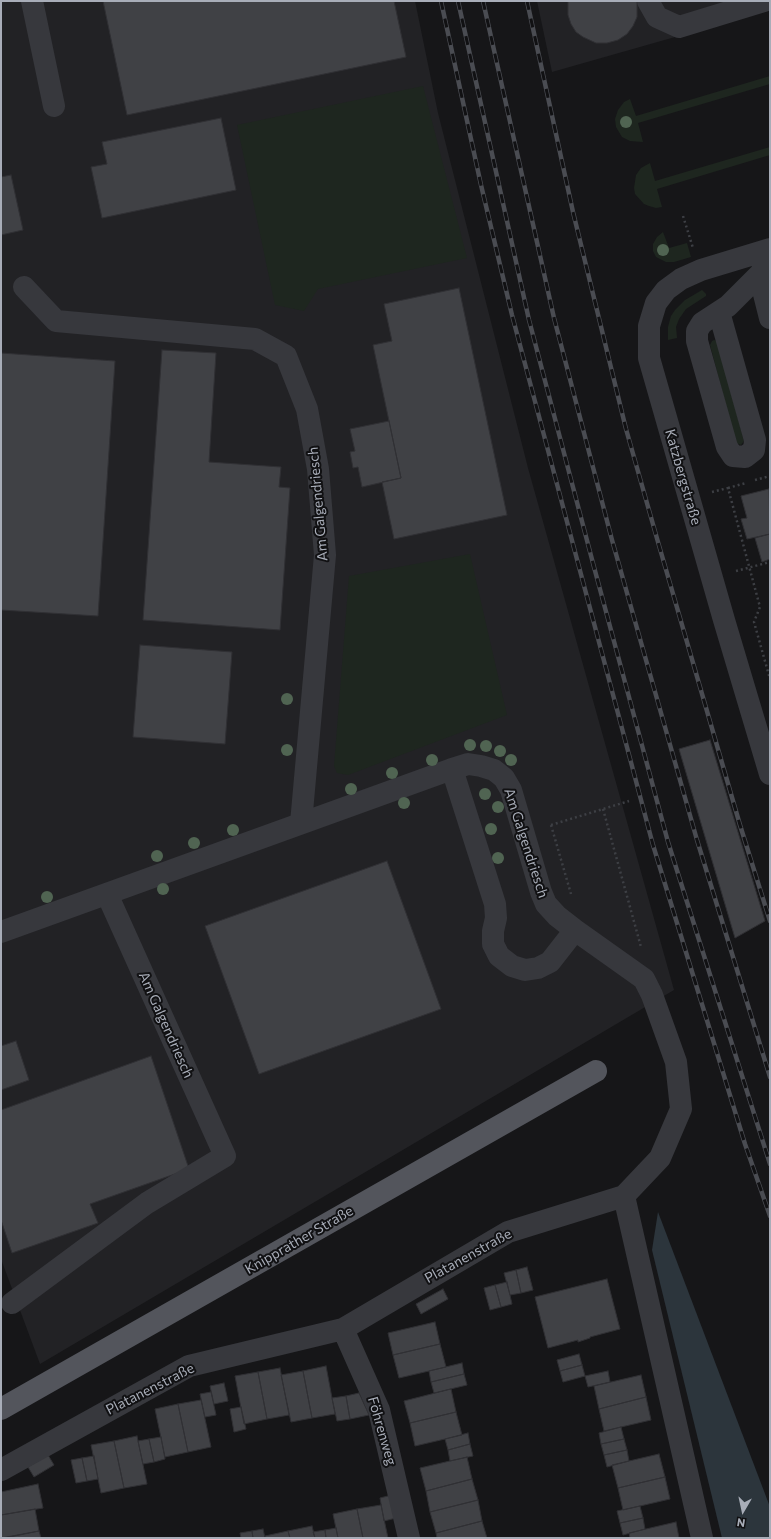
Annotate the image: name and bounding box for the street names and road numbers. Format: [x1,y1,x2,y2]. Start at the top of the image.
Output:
street label: Katzbergstraße [661,427,705,527]
street label: Am Galgendriesch [305,446,331,562]
street label: Am Galgendriesch [500,786,552,900]
street label: Am Galgendriesch [135,969,197,1081]
street label: Knipprather Straße [242,1202,356,1278]
street label: Platanenstraße [422,1225,514,1287]
street label: Platanenstraße [103,1360,197,1418]
street label: Föhrenweg [364,1395,400,1467]

